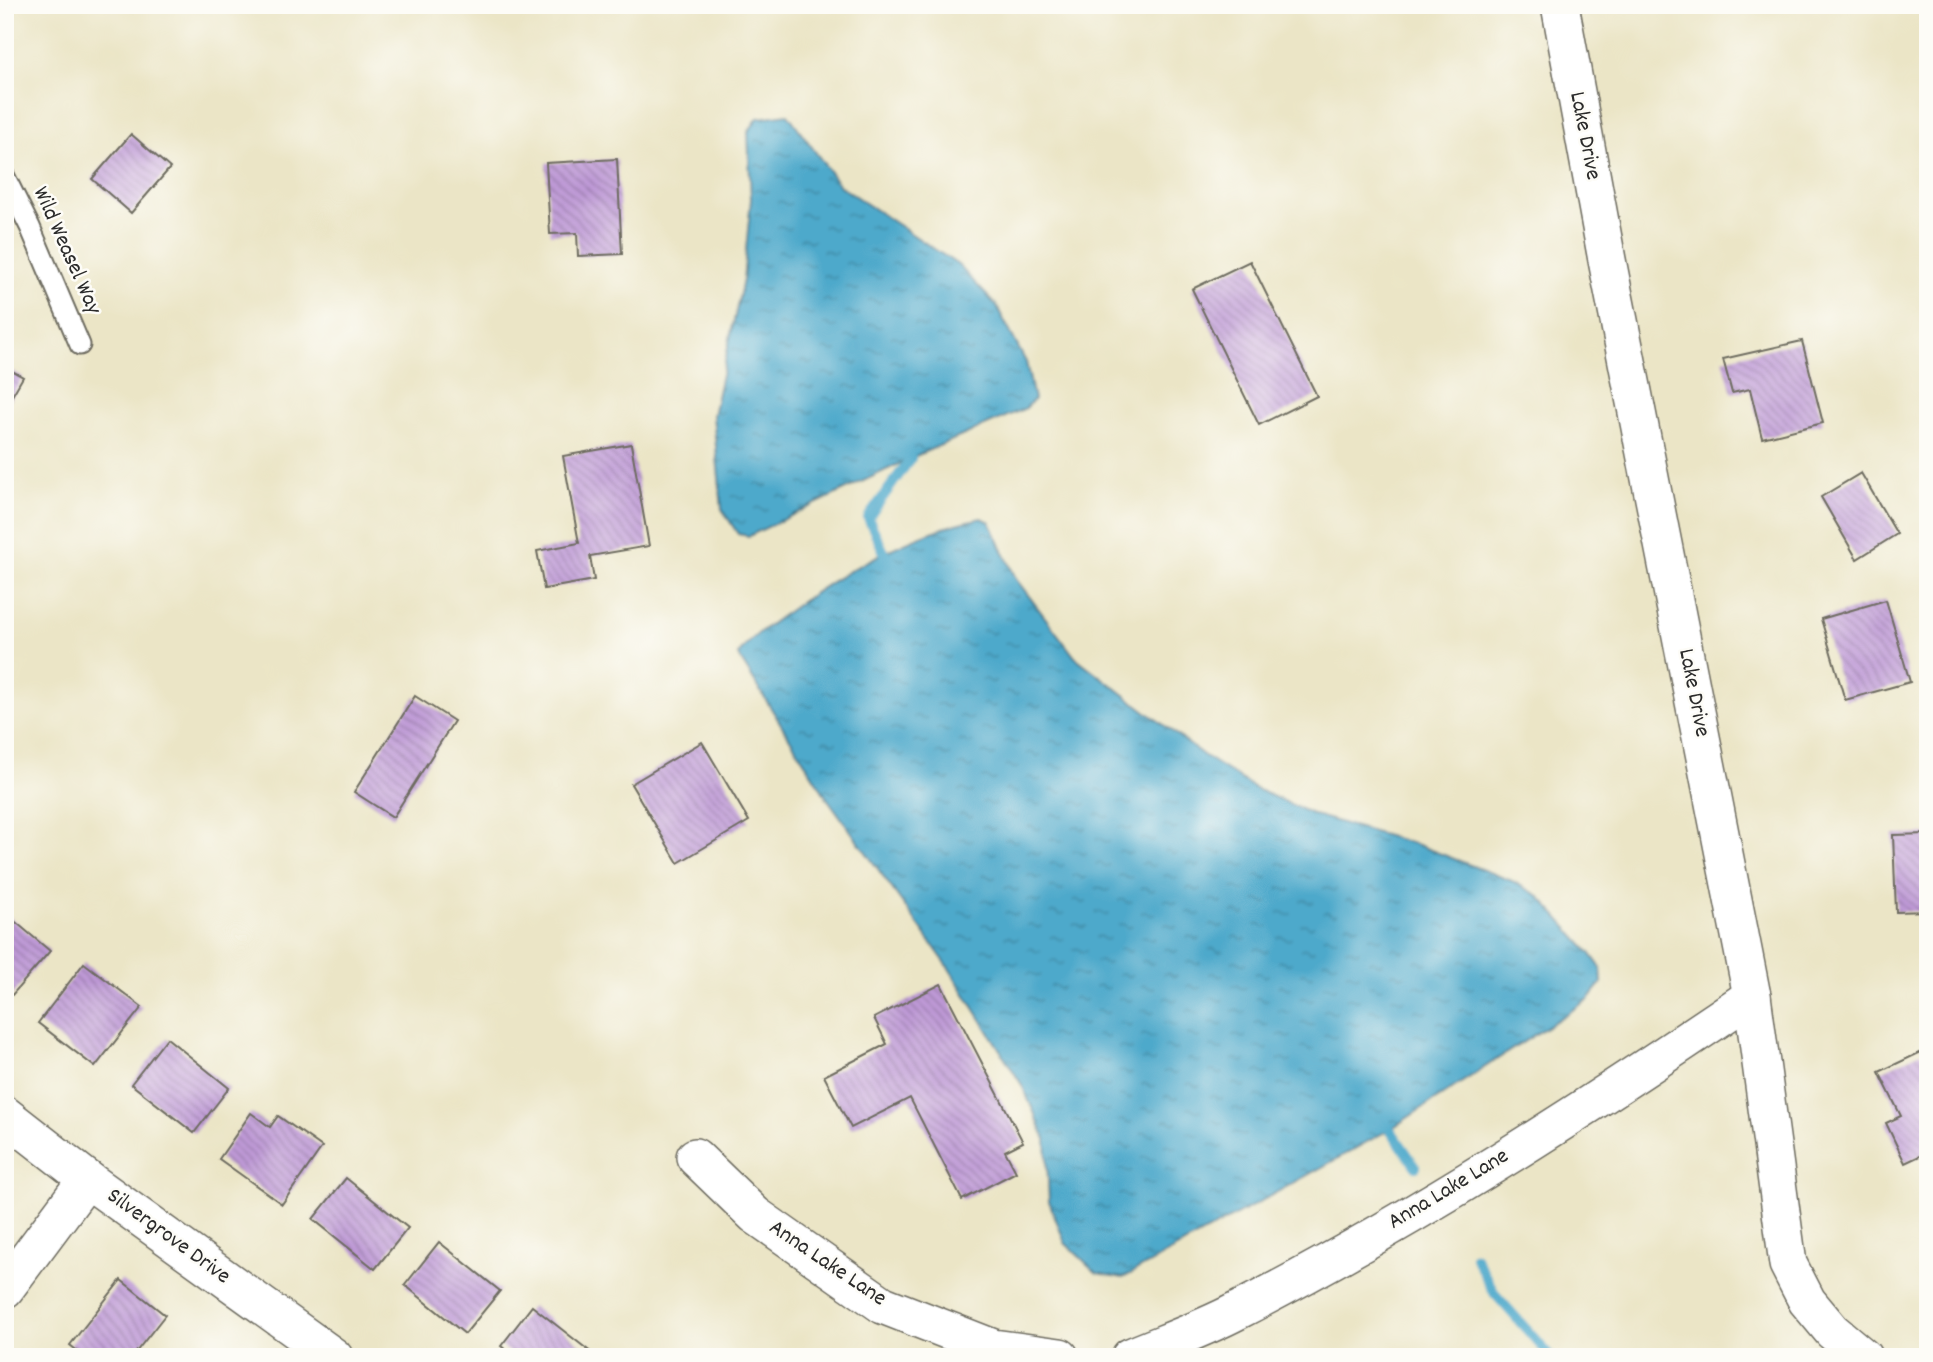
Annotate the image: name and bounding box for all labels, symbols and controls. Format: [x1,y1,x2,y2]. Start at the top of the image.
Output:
street label: Lake Drive [1559,89,1609,183]
street label: Wild Weasel Way [23,182,109,321]
street label: Lake Drive [1668,646,1718,740]
street label: Anna Lake Lane [1382,1141,1516,1239]
street label: Silvergrove Drive [99,1181,237,1293]
street label: Anna Lake Lane [761,1212,893,1316]

